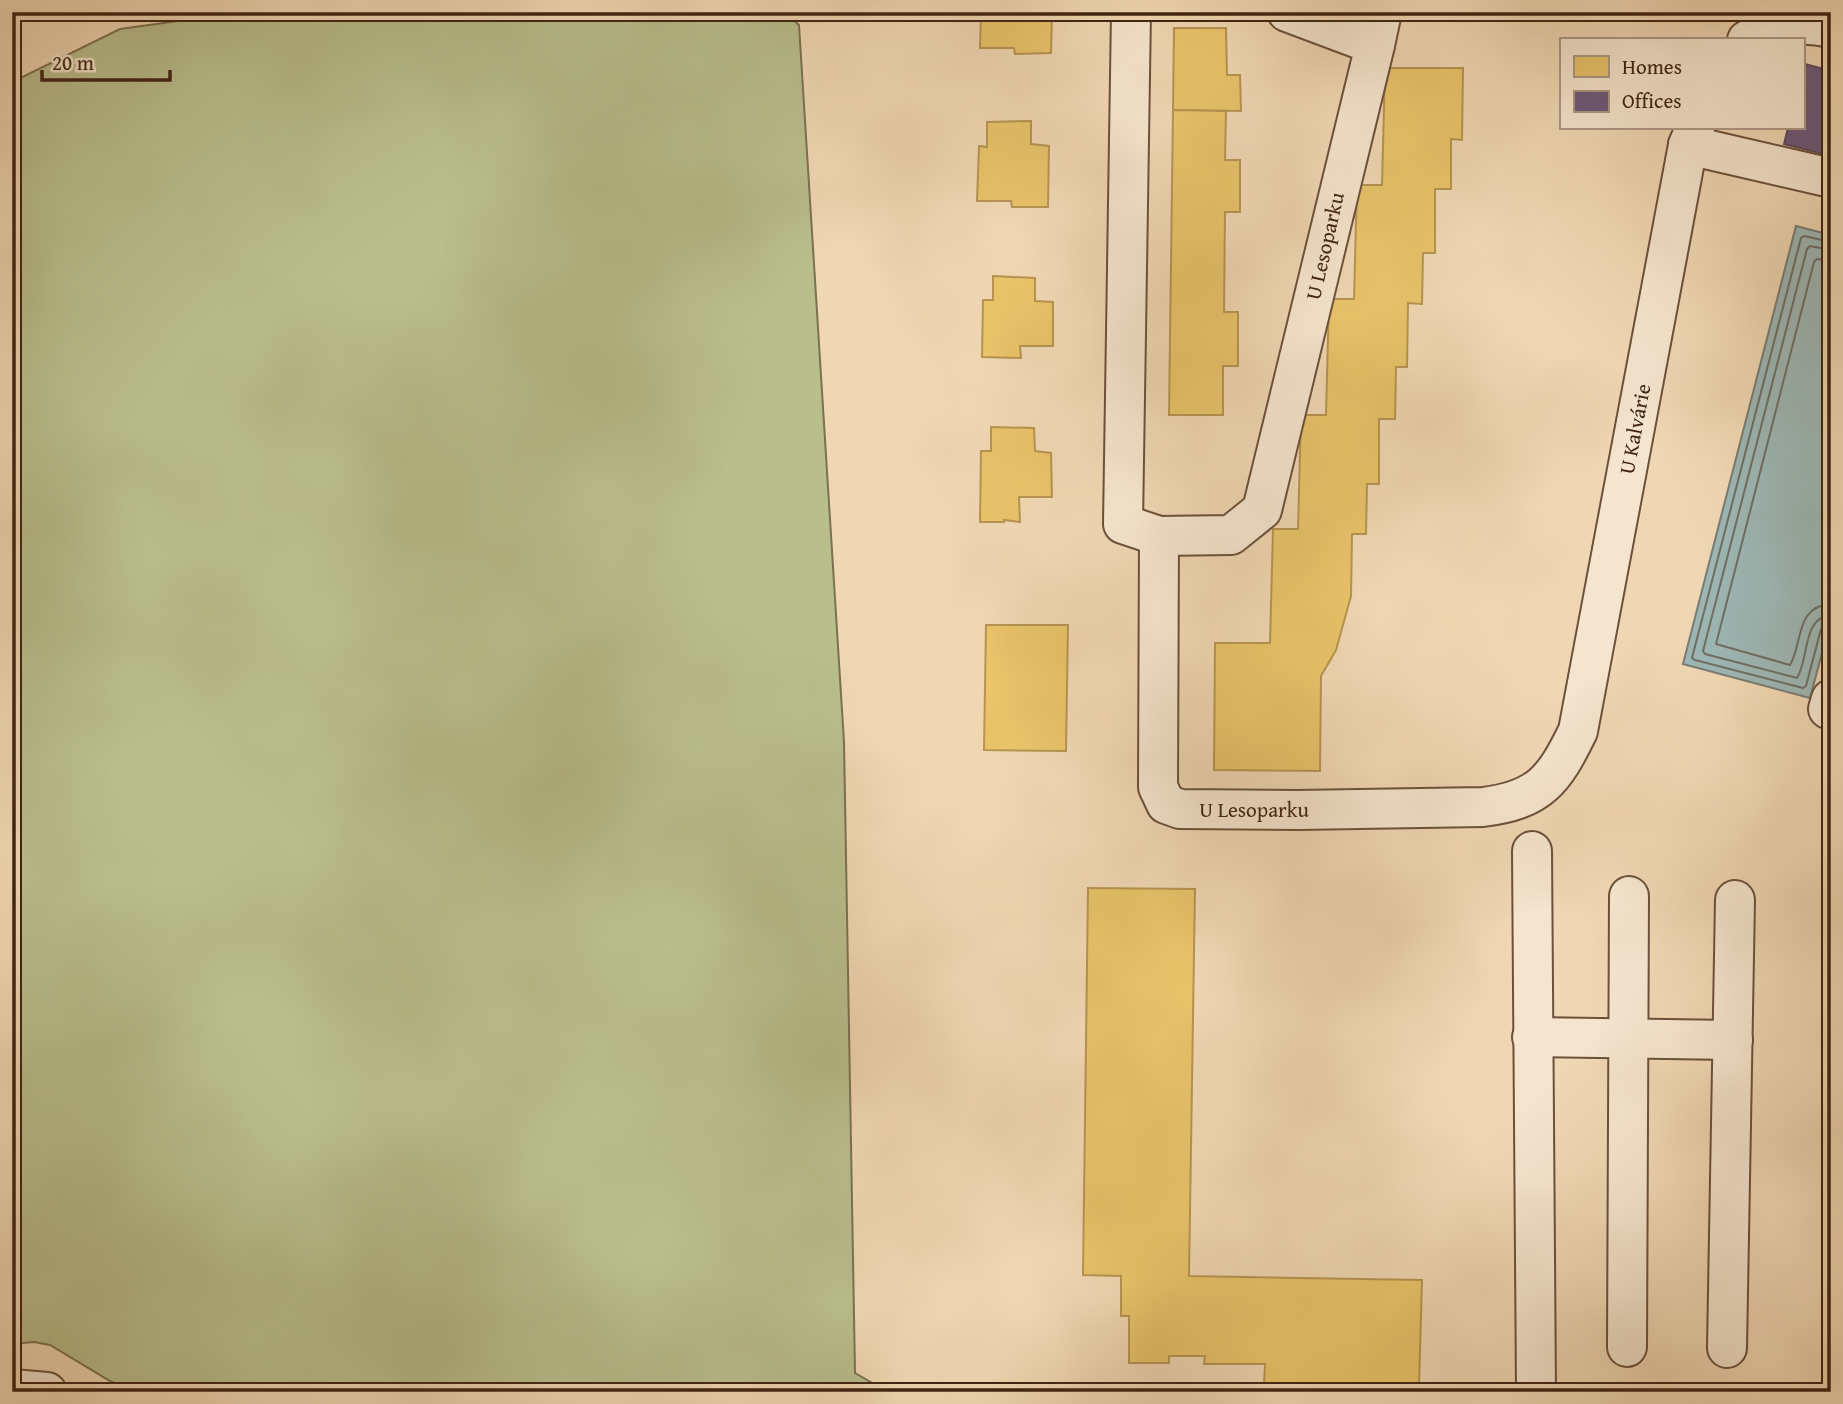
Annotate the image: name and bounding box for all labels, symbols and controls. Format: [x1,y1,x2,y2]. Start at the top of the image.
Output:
scale bar [42,38,170,82]
legend [1560,38,1804,130]
text: 20 m [52,47,94,78]
text: Homes [1622,51,1682,82]
text: Offices [1622,85,1682,116]
street label: U Lesoparku [1297,188,1352,303]
street label: U Kalvárie [1611,381,1658,477]
street label: U Lesoparku [1199,794,1309,825]

